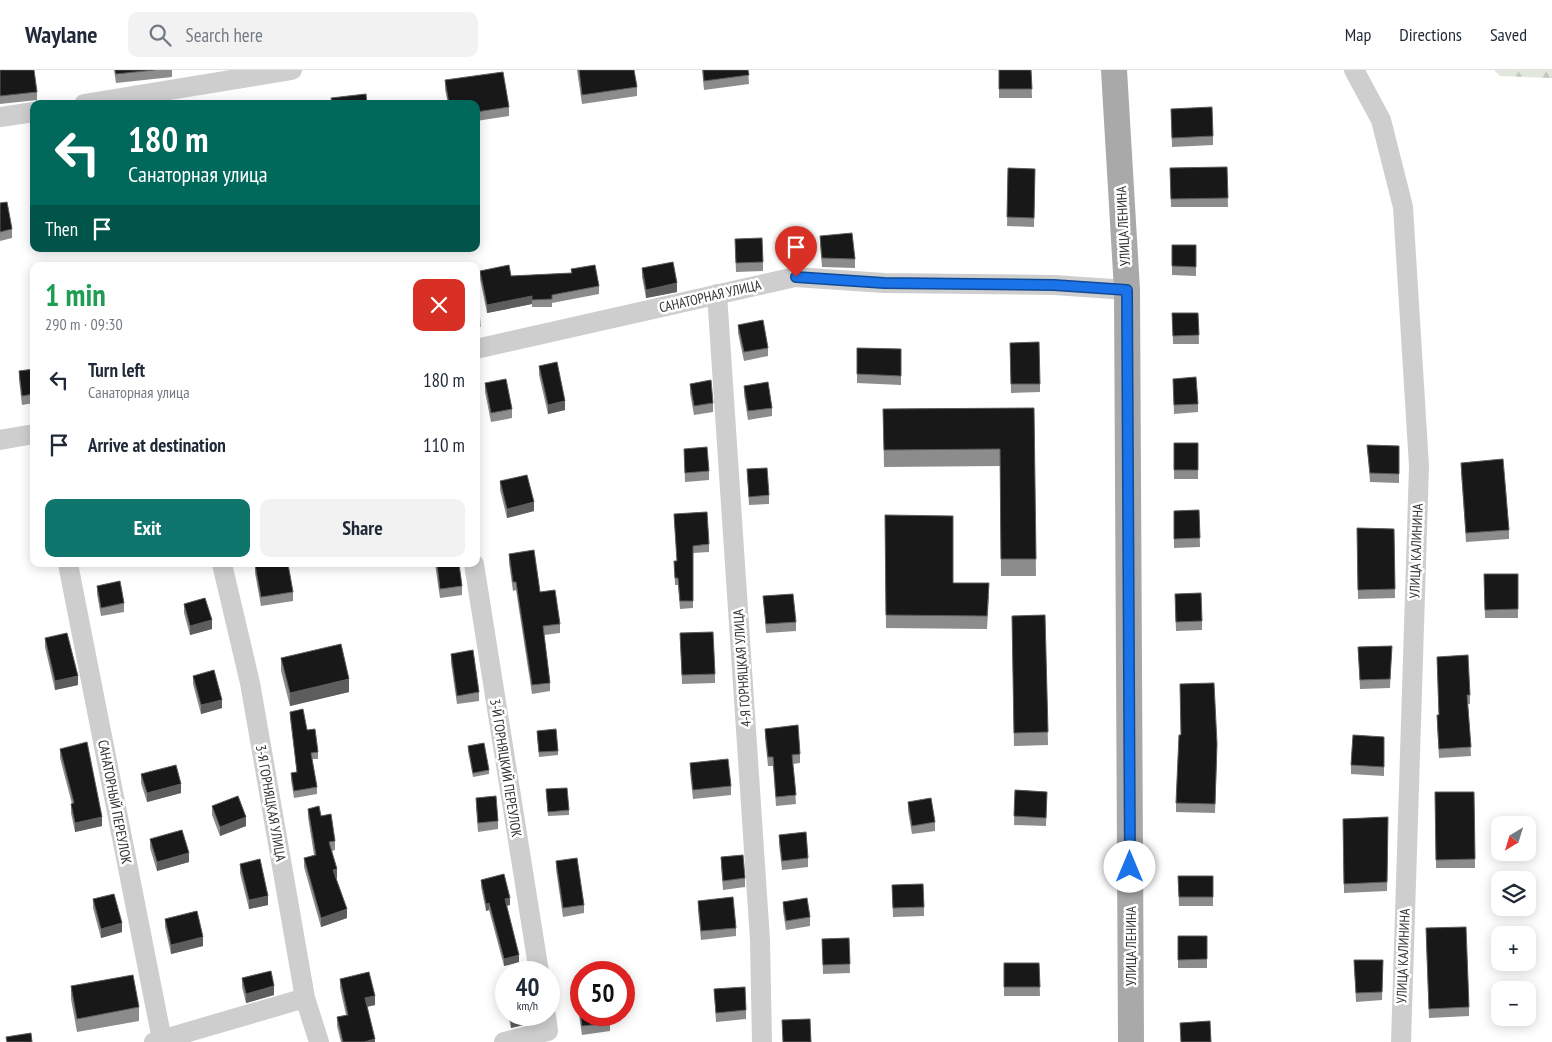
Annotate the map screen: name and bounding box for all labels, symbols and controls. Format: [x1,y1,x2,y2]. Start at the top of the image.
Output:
search box [128,12,478,57]
text: Waylane [25,19,98,50]
icon: search [146,21,174,49]
text: Search here [186,23,263,47]
text: Map [1345,23,1371,46]
text: Directions [1399,23,1462,46]
text: Saved [1490,23,1527,46]
text: 180 m [128,116,209,162]
icon: left [45,120,110,185]
text: Санаторная улица [128,160,268,188]
street label: УЛИЦА ЛЕНИНА [1112,185,1134,266]
icon: arrive [88,215,116,243]
text: Then [45,217,78,241]
pin [775,226,817,277]
icon: arrive [782,233,810,261]
text: 1 min [45,275,106,314]
street label: САНАТОРНАЯ УЛИЦА [657,275,763,316]
button: close [413,279,465,331]
text: 290 m · 09:30 [45,314,123,334]
text: Turn left [88,358,145,382]
icon: left [45,366,73,394]
text: 180 m [423,368,465,392]
text: Санаторная улица [88,382,190,402]
icon: arrive [45,431,73,459]
text: Arrive at destination [88,433,226,457]
text: 110 m [423,433,465,457]
button: Exit [45,499,250,557]
button: Share [260,499,465,557]
street label: УЛИЦА КАЛИНИНА [1405,503,1427,599]
street label: 4-Я ГОРНЯЦКАЯ УЛИЦА [729,608,755,727]
street label: 3-Й ГОРНЯЦКИЙ ПЕРЕУЛОК [486,697,526,839]
street label: САНАТОРНЫЙ ПЕРЕУЛОК [94,738,136,866]
street label: 3-Я ГОРНЯЦКАЯ УЛИЦА [252,743,290,863]
north arrow [1491,816,1536,861]
map controls [1491,816,1536,1026]
position arrow [1103,840,1155,892]
button: layers [1491,871,1536,916]
street label: УЛИЦА ЛЕНИНА [1122,906,1140,986]
street label: УЛИЦА КАЛИНИНА [1392,908,1414,1004]
button: + [1491,926,1536,971]
speed limit sign: 50 [570,961,635,1026]
text: 40 [516,971,539,1003]
button: − [1491,981,1536,1026]
text: km/h [517,998,538,1013]

